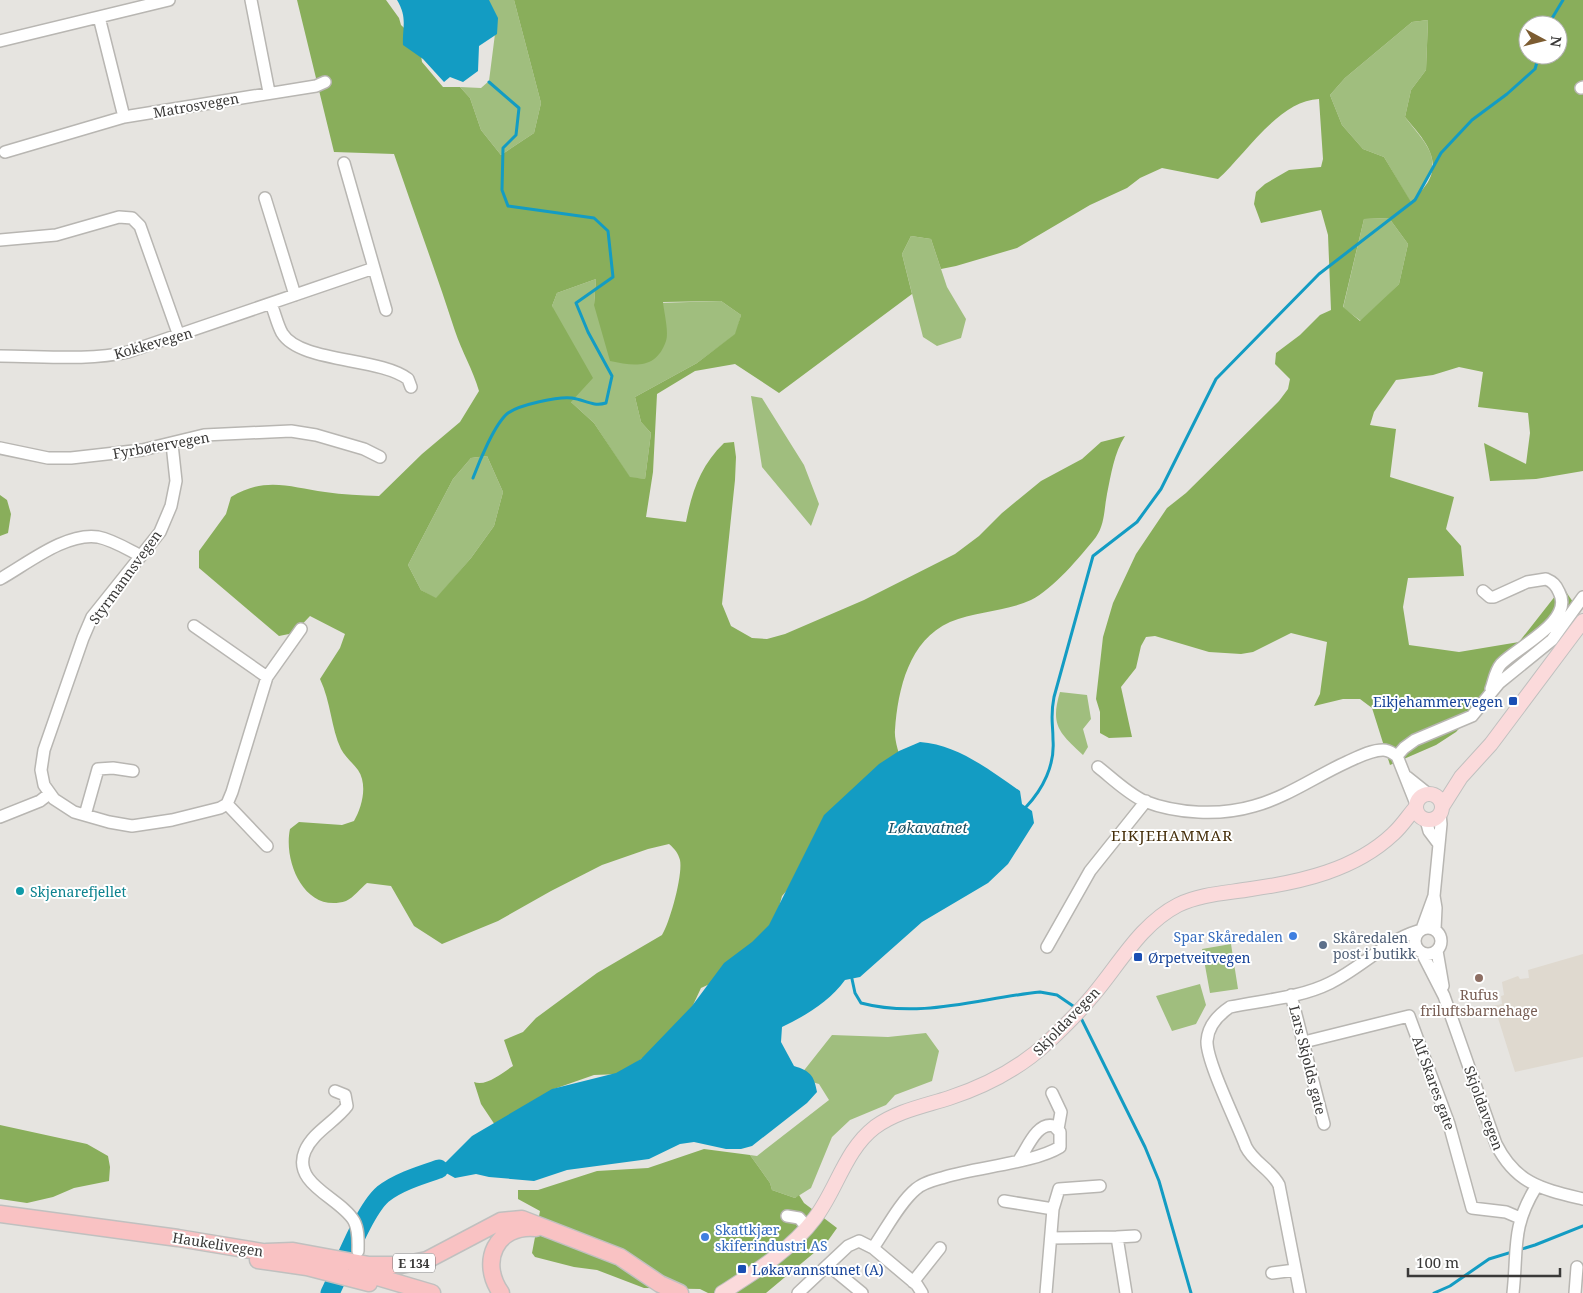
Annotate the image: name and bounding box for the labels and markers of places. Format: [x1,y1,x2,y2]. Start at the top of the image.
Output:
place label: Eikjehammervegen [1373,692,1503,711]
marker: Eikjehammervegen [1507,695,1519,707]
place label: Skjenarefjellet [30,882,127,901]
marker: Skjenarefjellet [14,885,26,897]
place label: Spar Skåredalen [1174,927,1283,946]
place label: Skåredalen post i butikk [1333,928,1417,963]
marker: Spar Skåredalen [1287,930,1299,942]
marker: Skåredalen post i butikk [1317,939,1329,951]
place label: Ørpetveitvegen [1148,948,1251,967]
marker: Ørpetveitvegen [1132,951,1144,963]
marker: Rufus friluftsbarnehage [1473,972,1485,984]
place label: Rufus friluftsbarnehage [1420,985,1538,1020]
place label: Skattkjær skiferindustri AS [715,1220,828,1255]
marker: Skattkjær skiferindustri AS [699,1231,711,1243]
place label: Løkavannstunet (A) [752,1260,884,1279]
marker: Løkavannstunet (A) [736,1263,748,1275]

